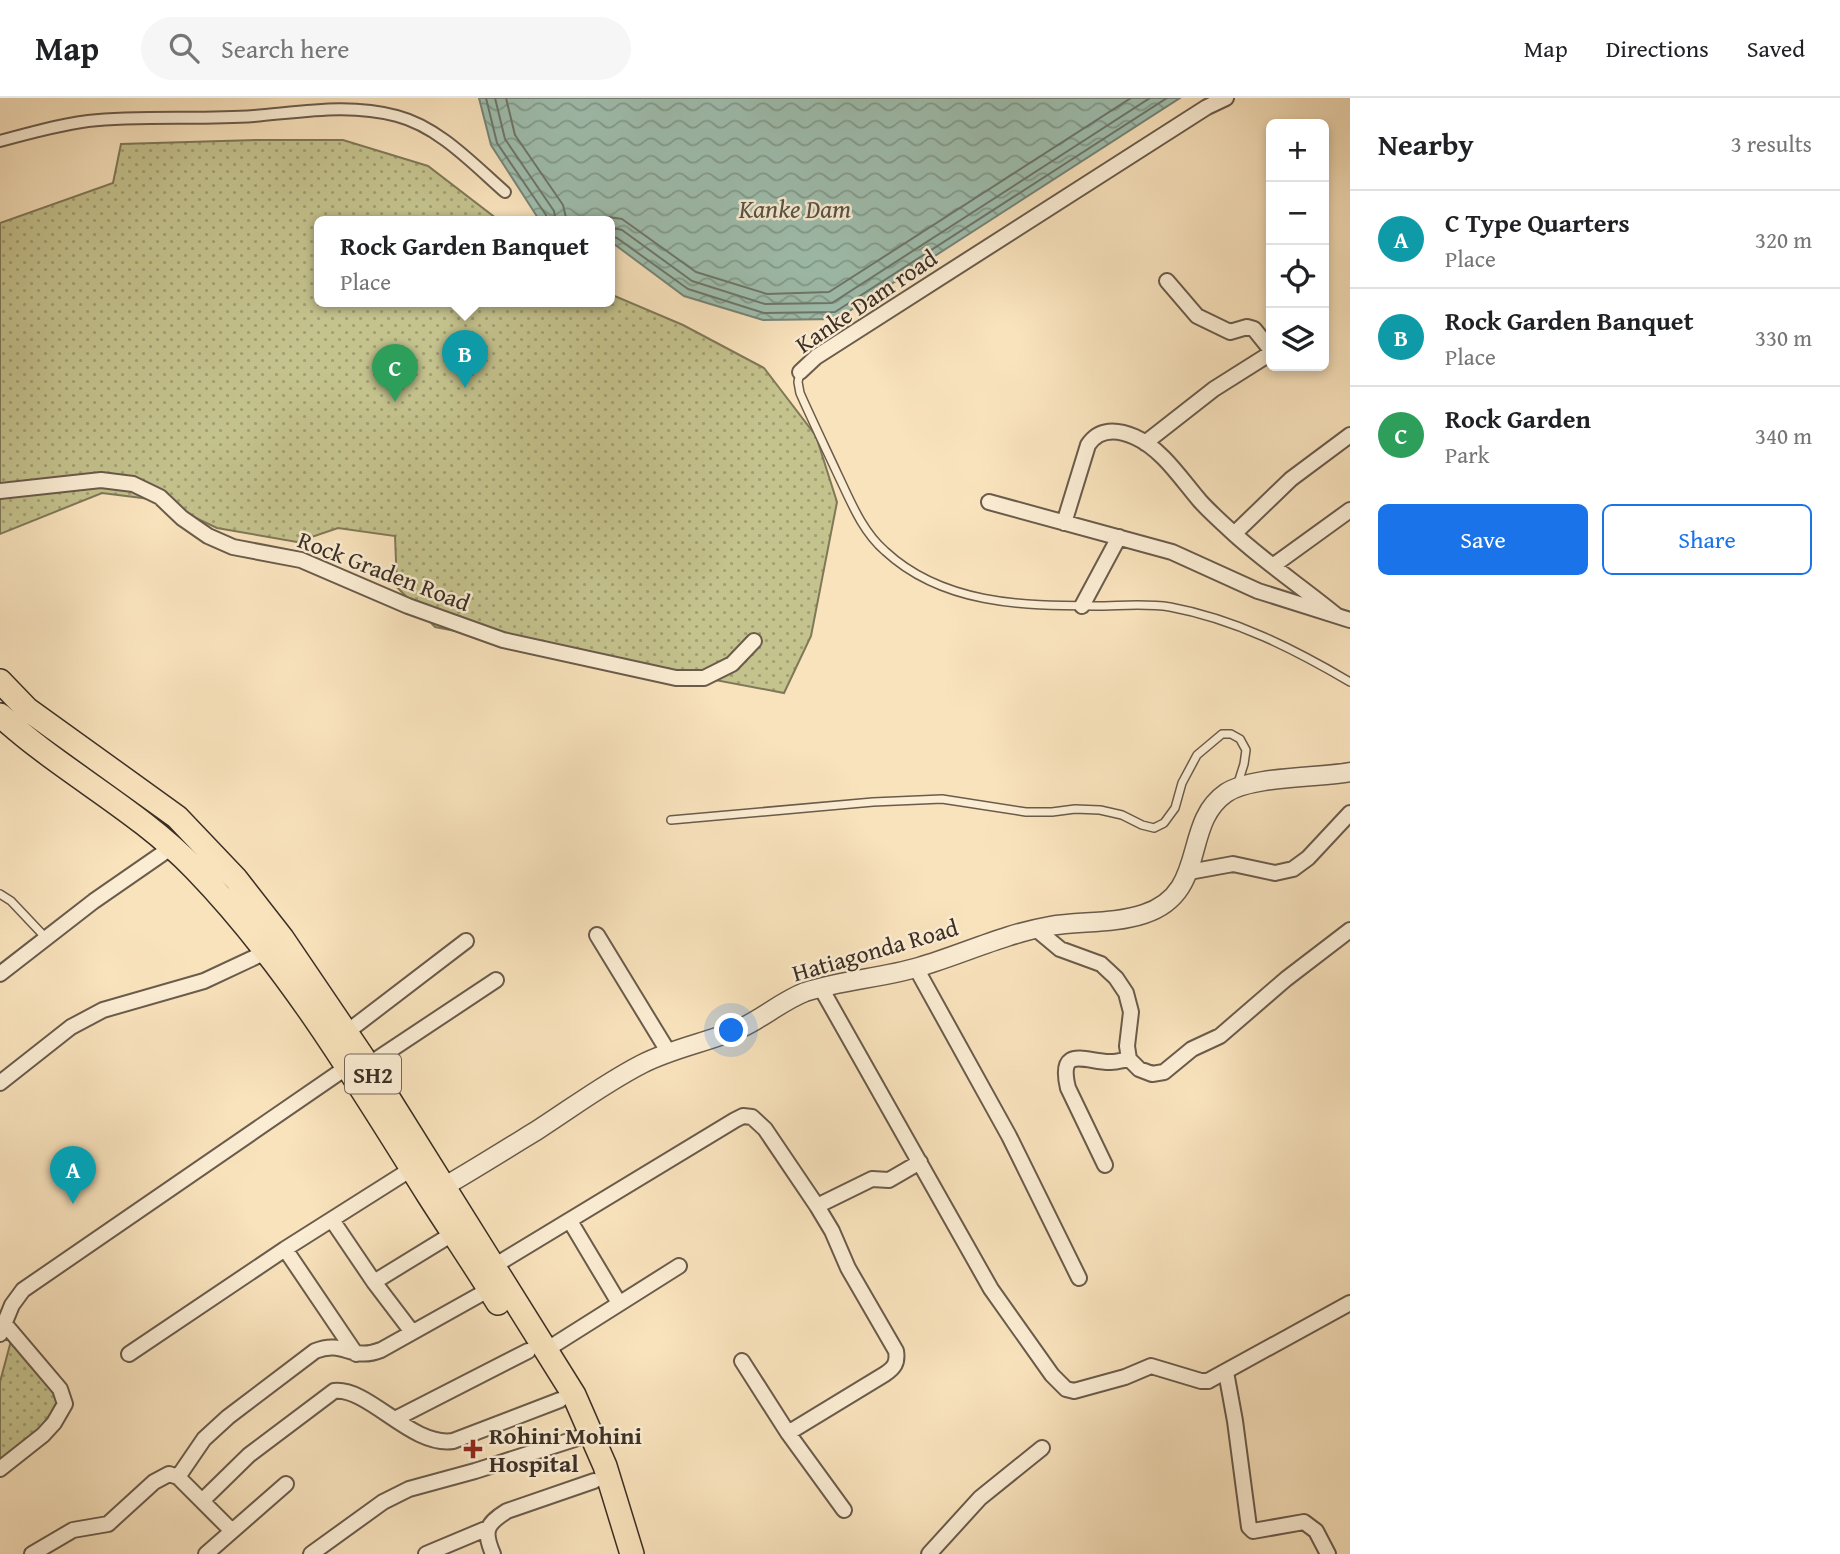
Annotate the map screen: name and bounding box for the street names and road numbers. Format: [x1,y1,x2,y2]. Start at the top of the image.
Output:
street label: Kanke Dam road [788,241,944,361]
street label: Rock Graden Road [293,522,475,620]
street label: Hatiagonda Road [788,910,962,990]
road number: SH2 [345,1054,401,1093]

